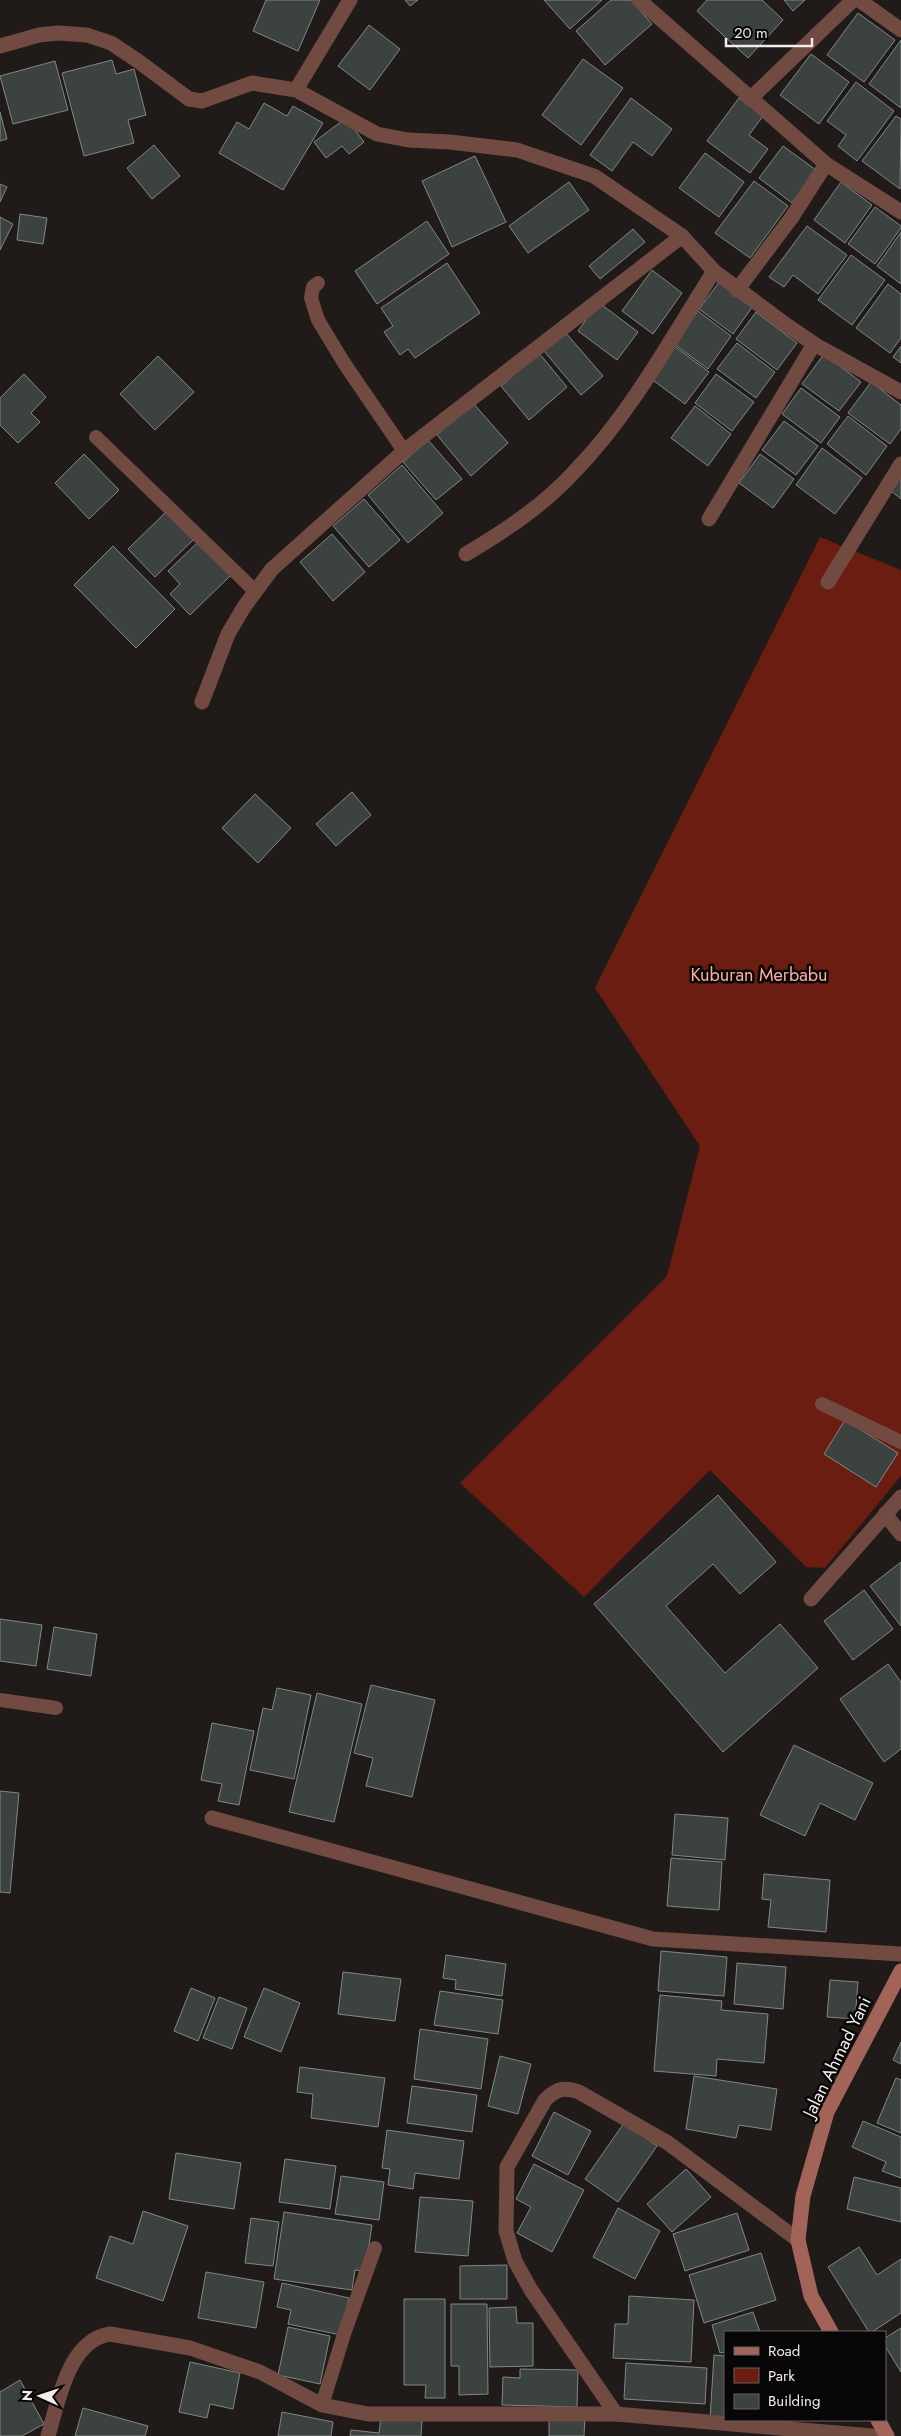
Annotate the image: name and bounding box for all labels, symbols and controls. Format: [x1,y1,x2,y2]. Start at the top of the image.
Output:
scale bar [726,15,812,47]
text: 20 m [734,22,768,44]
park label: Kuburan Merbabu [690,962,828,988]
street label: Jalan Ahmad Yani [796,1992,877,2124]
legend [724,2331,886,2421]
text: Road [768,2340,800,2362]
text: Park [768,2365,795,2387]
north arrow [15,2371,65,2421]
text: N [17,2389,37,2401]
text: Building [768,2390,820,2412]

